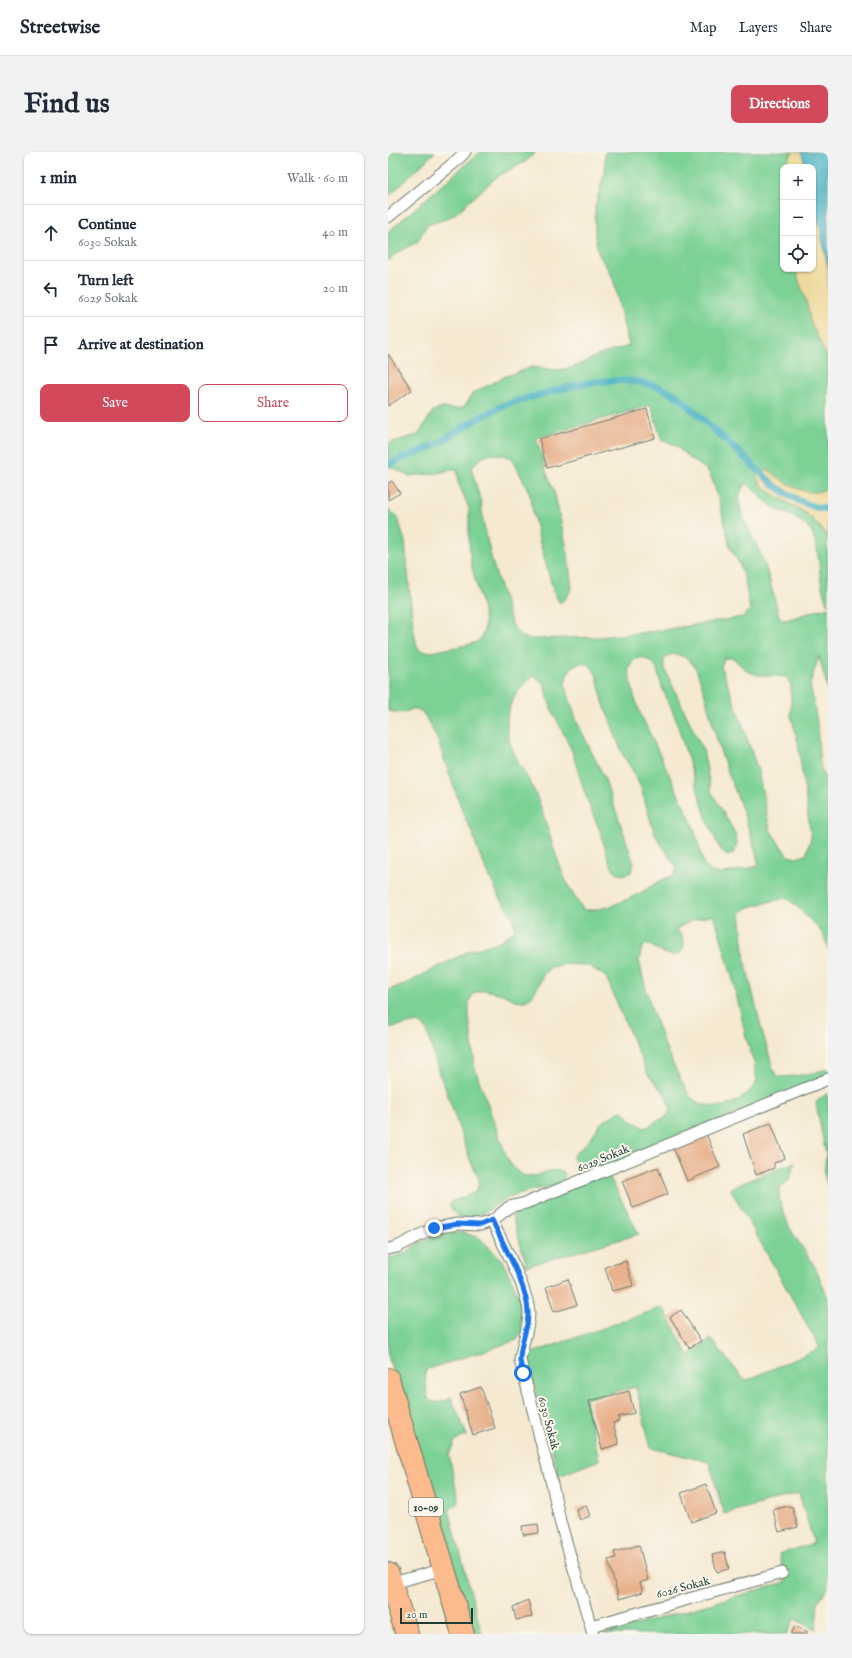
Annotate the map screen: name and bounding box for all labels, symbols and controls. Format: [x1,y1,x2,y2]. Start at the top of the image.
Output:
text: Streetwise [20,16,100,40]
text: Map [690,19,717,37]
text: Layers [739,19,778,37]
text: Share [800,19,832,37]
button: Directions [731,85,828,123]
text: Find us [24,87,110,122]
map controls [780,164,816,272]
button: + [780,164,816,200]
text: 1 min [40,168,77,189]
text: Walk · 60 m [287,170,348,187]
button: − [780,200,816,236]
text: Continue [78,215,136,234]
icon: ahead [40,222,62,244]
text: 40 m [322,224,348,241]
text: 6030 Sokak [78,234,137,251]
button: locate [780,236,816,272]
text: Turn left [78,271,134,290]
icon: left [40,278,62,300]
text: 20 m [323,280,348,297]
text: 6029 Sokak [78,290,138,307]
icon: arrive [40,334,62,356]
text: Arrive at destination [78,335,204,354]
button: Save [40,384,190,422]
button: Share [198,384,348,422]
street label: 6029 Sokak [575,1141,632,1176]
route end [425,1219,443,1237]
route start [514,1364,532,1382]
street label: 6030 Sokak [534,1395,563,1452]
road number: 10-09 [409,1498,443,1516]
street label: 6026 Sokak [655,1573,712,1602]
scale bar [400,1606,473,1625]
text: 20 m [406,1608,427,1622]

